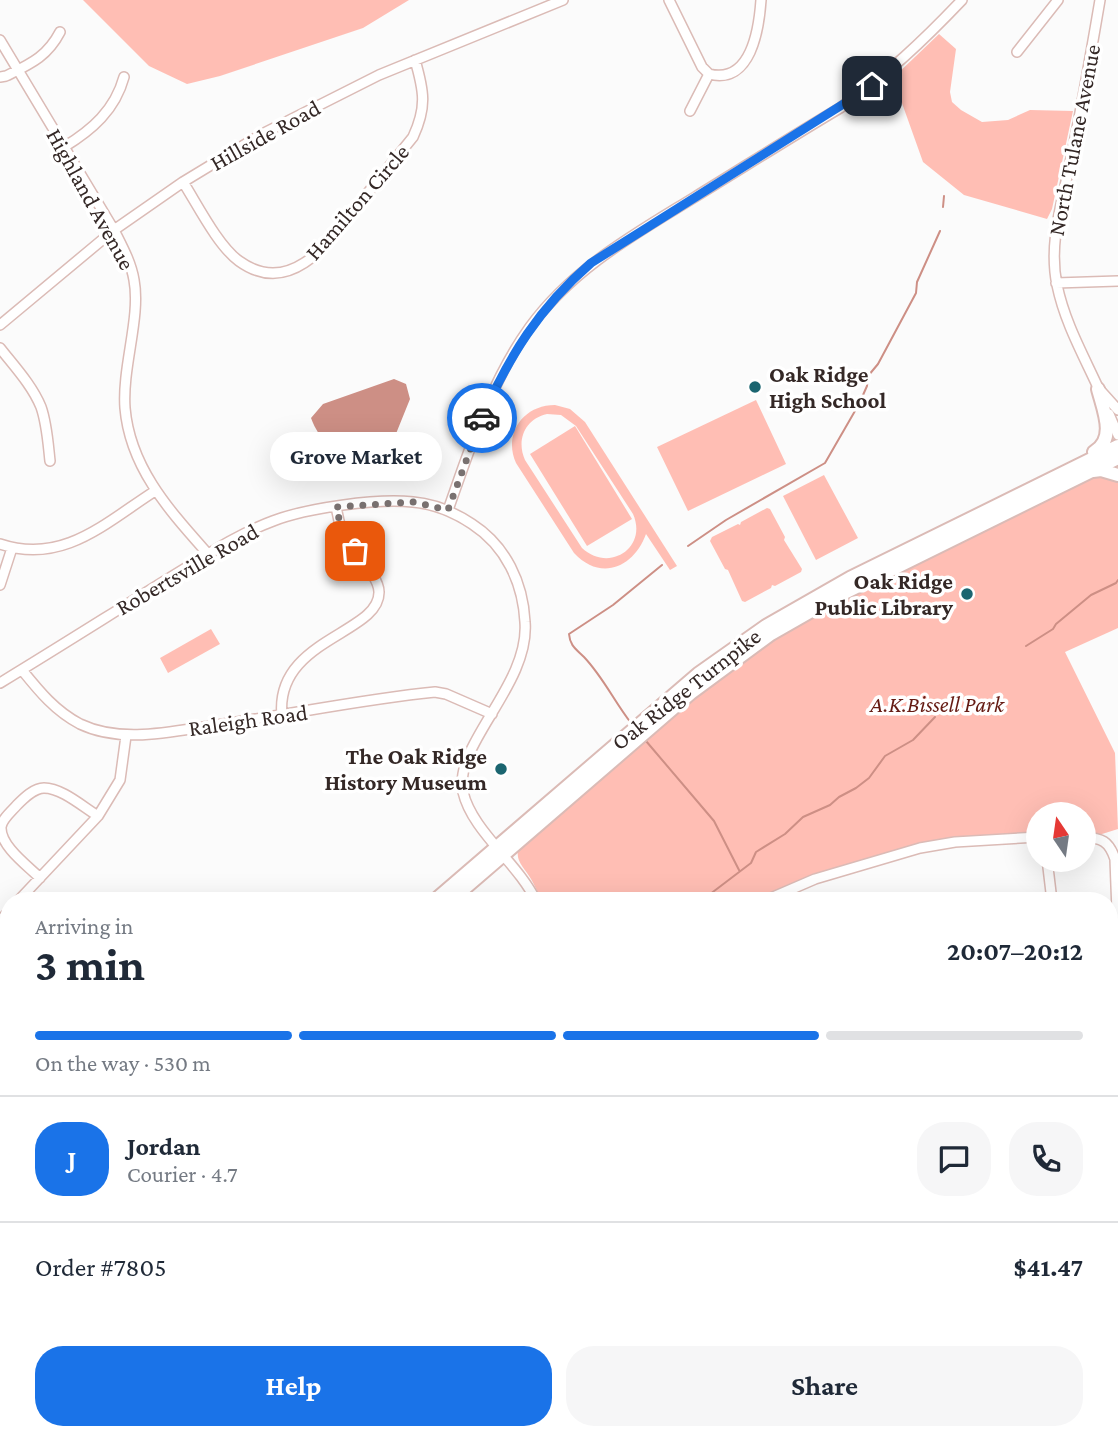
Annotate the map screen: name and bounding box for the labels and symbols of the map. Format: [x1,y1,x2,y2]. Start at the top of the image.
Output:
street label: North Tulane Avenue [1043,42,1105,238]
pin [842,56,902,116]
street label: Hillside Road [206,94,324,176]
street label: Highland Avenue [41,124,141,274]
street label: Hamilton Circle [300,139,414,265]
place label: Oak Ridge High School [769,361,887,413]
marker: Oak Ridge High School [747,379,763,395]
courier [447,383,517,453]
callout: Grove Market [269,432,441,481]
street label: Robertsville Road [111,518,263,620]
pin [325,521,385,581]
place label: Oak Ridge Public Library [815,568,954,620]
marker: Oak Ridge Public Library [959,586,975,602]
street label: Oak Ridge Turnpike [606,623,766,755]
park label: A.K.Bissell Park [869,691,1005,717]
street label: Raleigh Road [187,699,309,741]
place label: The Oak Ridge History Museum [325,743,488,795]
marker: The Oak Ridge History Museum [493,761,509,777]
north arrow [1026,802,1096,872]

